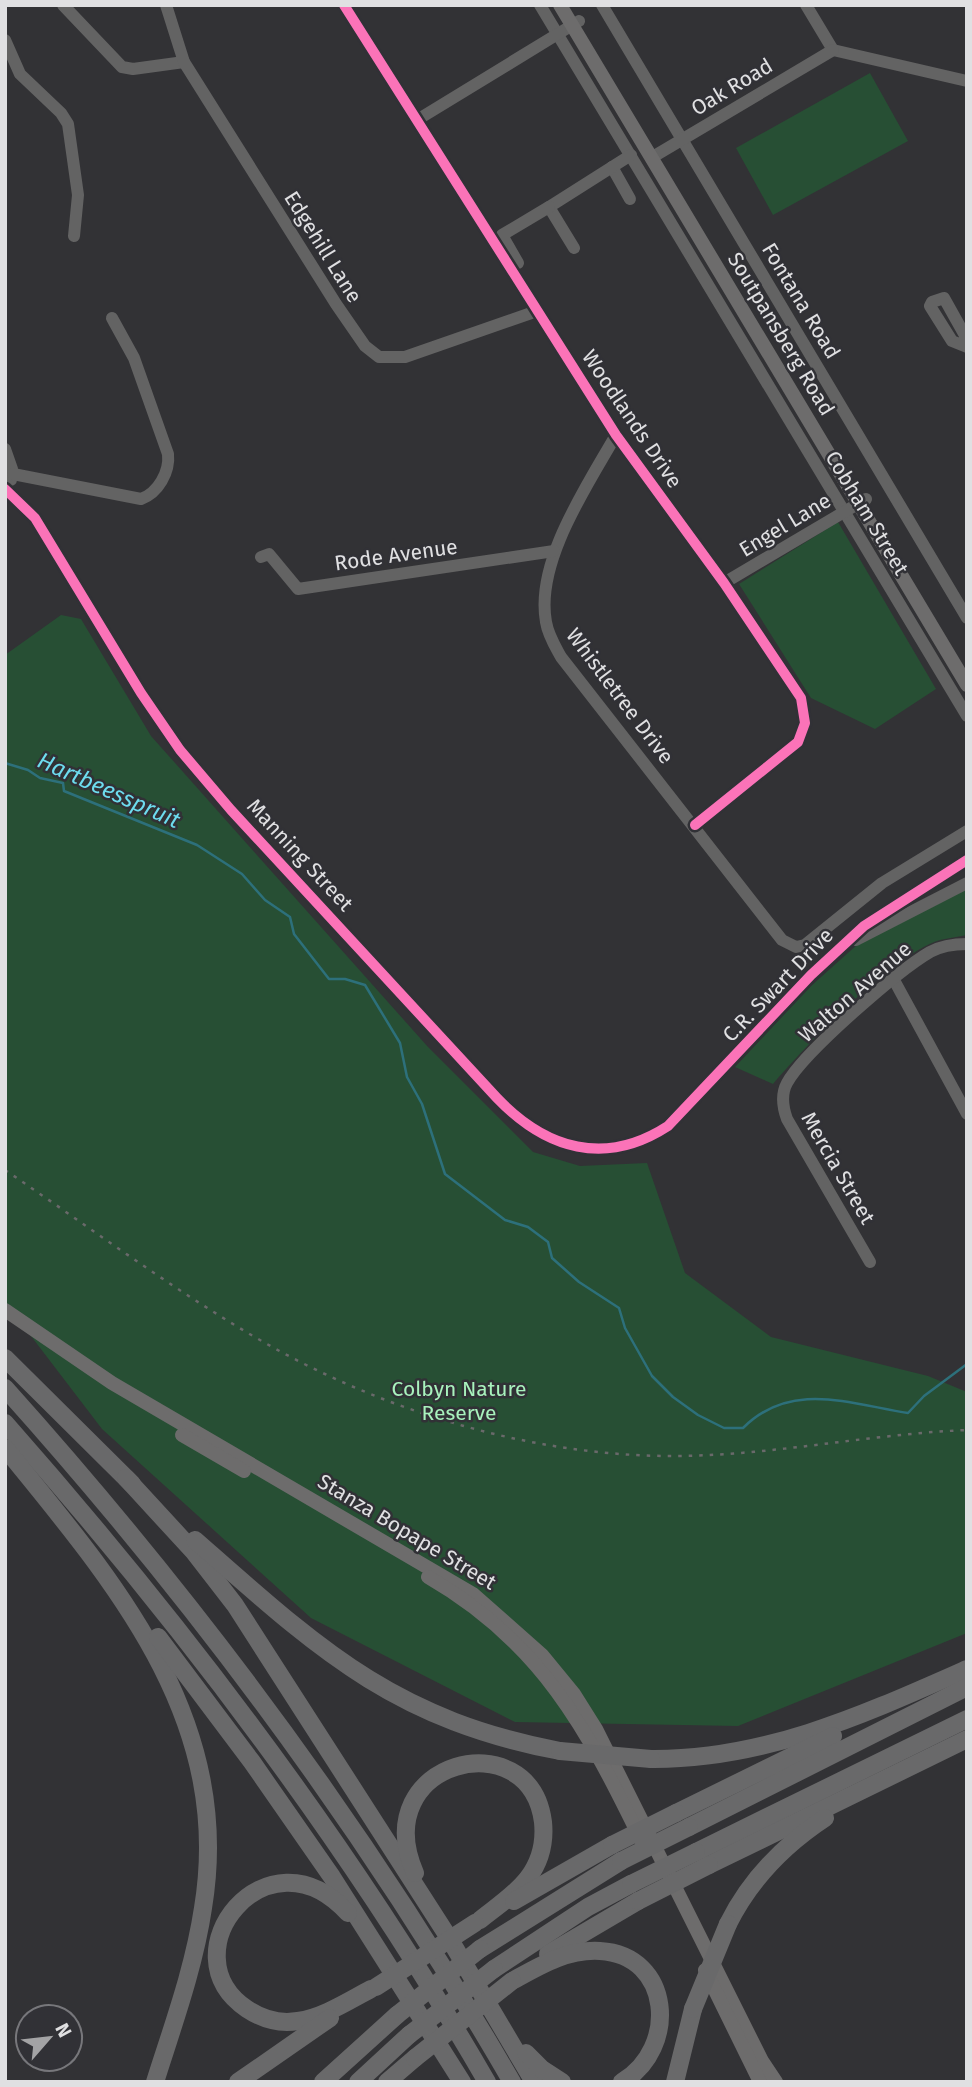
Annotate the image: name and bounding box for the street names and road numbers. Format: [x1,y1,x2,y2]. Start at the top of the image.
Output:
street label: Oak Road [687,53,777,121]
street label: Edgehill Lane [278,186,368,308]
street label: Fontana Road [756,238,846,364]
street label: Soutpansberg Road [722,248,840,420]
street label: Woodlands Drive [576,345,688,493]
street label: Cobham Street [820,446,914,580]
street label: Engel Lane [734,487,836,563]
street label: Rode Avenue [333,534,459,576]
street label: Whistletree Drive [561,623,679,769]
street label: Manning Street [241,793,359,917]
street label: C.R. Swart Drive [717,923,839,1047]
street label: Walton Avenue [793,936,917,1048]
street label: Mercia Street [795,1107,881,1229]
street label: Stanza Bopape Street [313,1468,501,1596]

